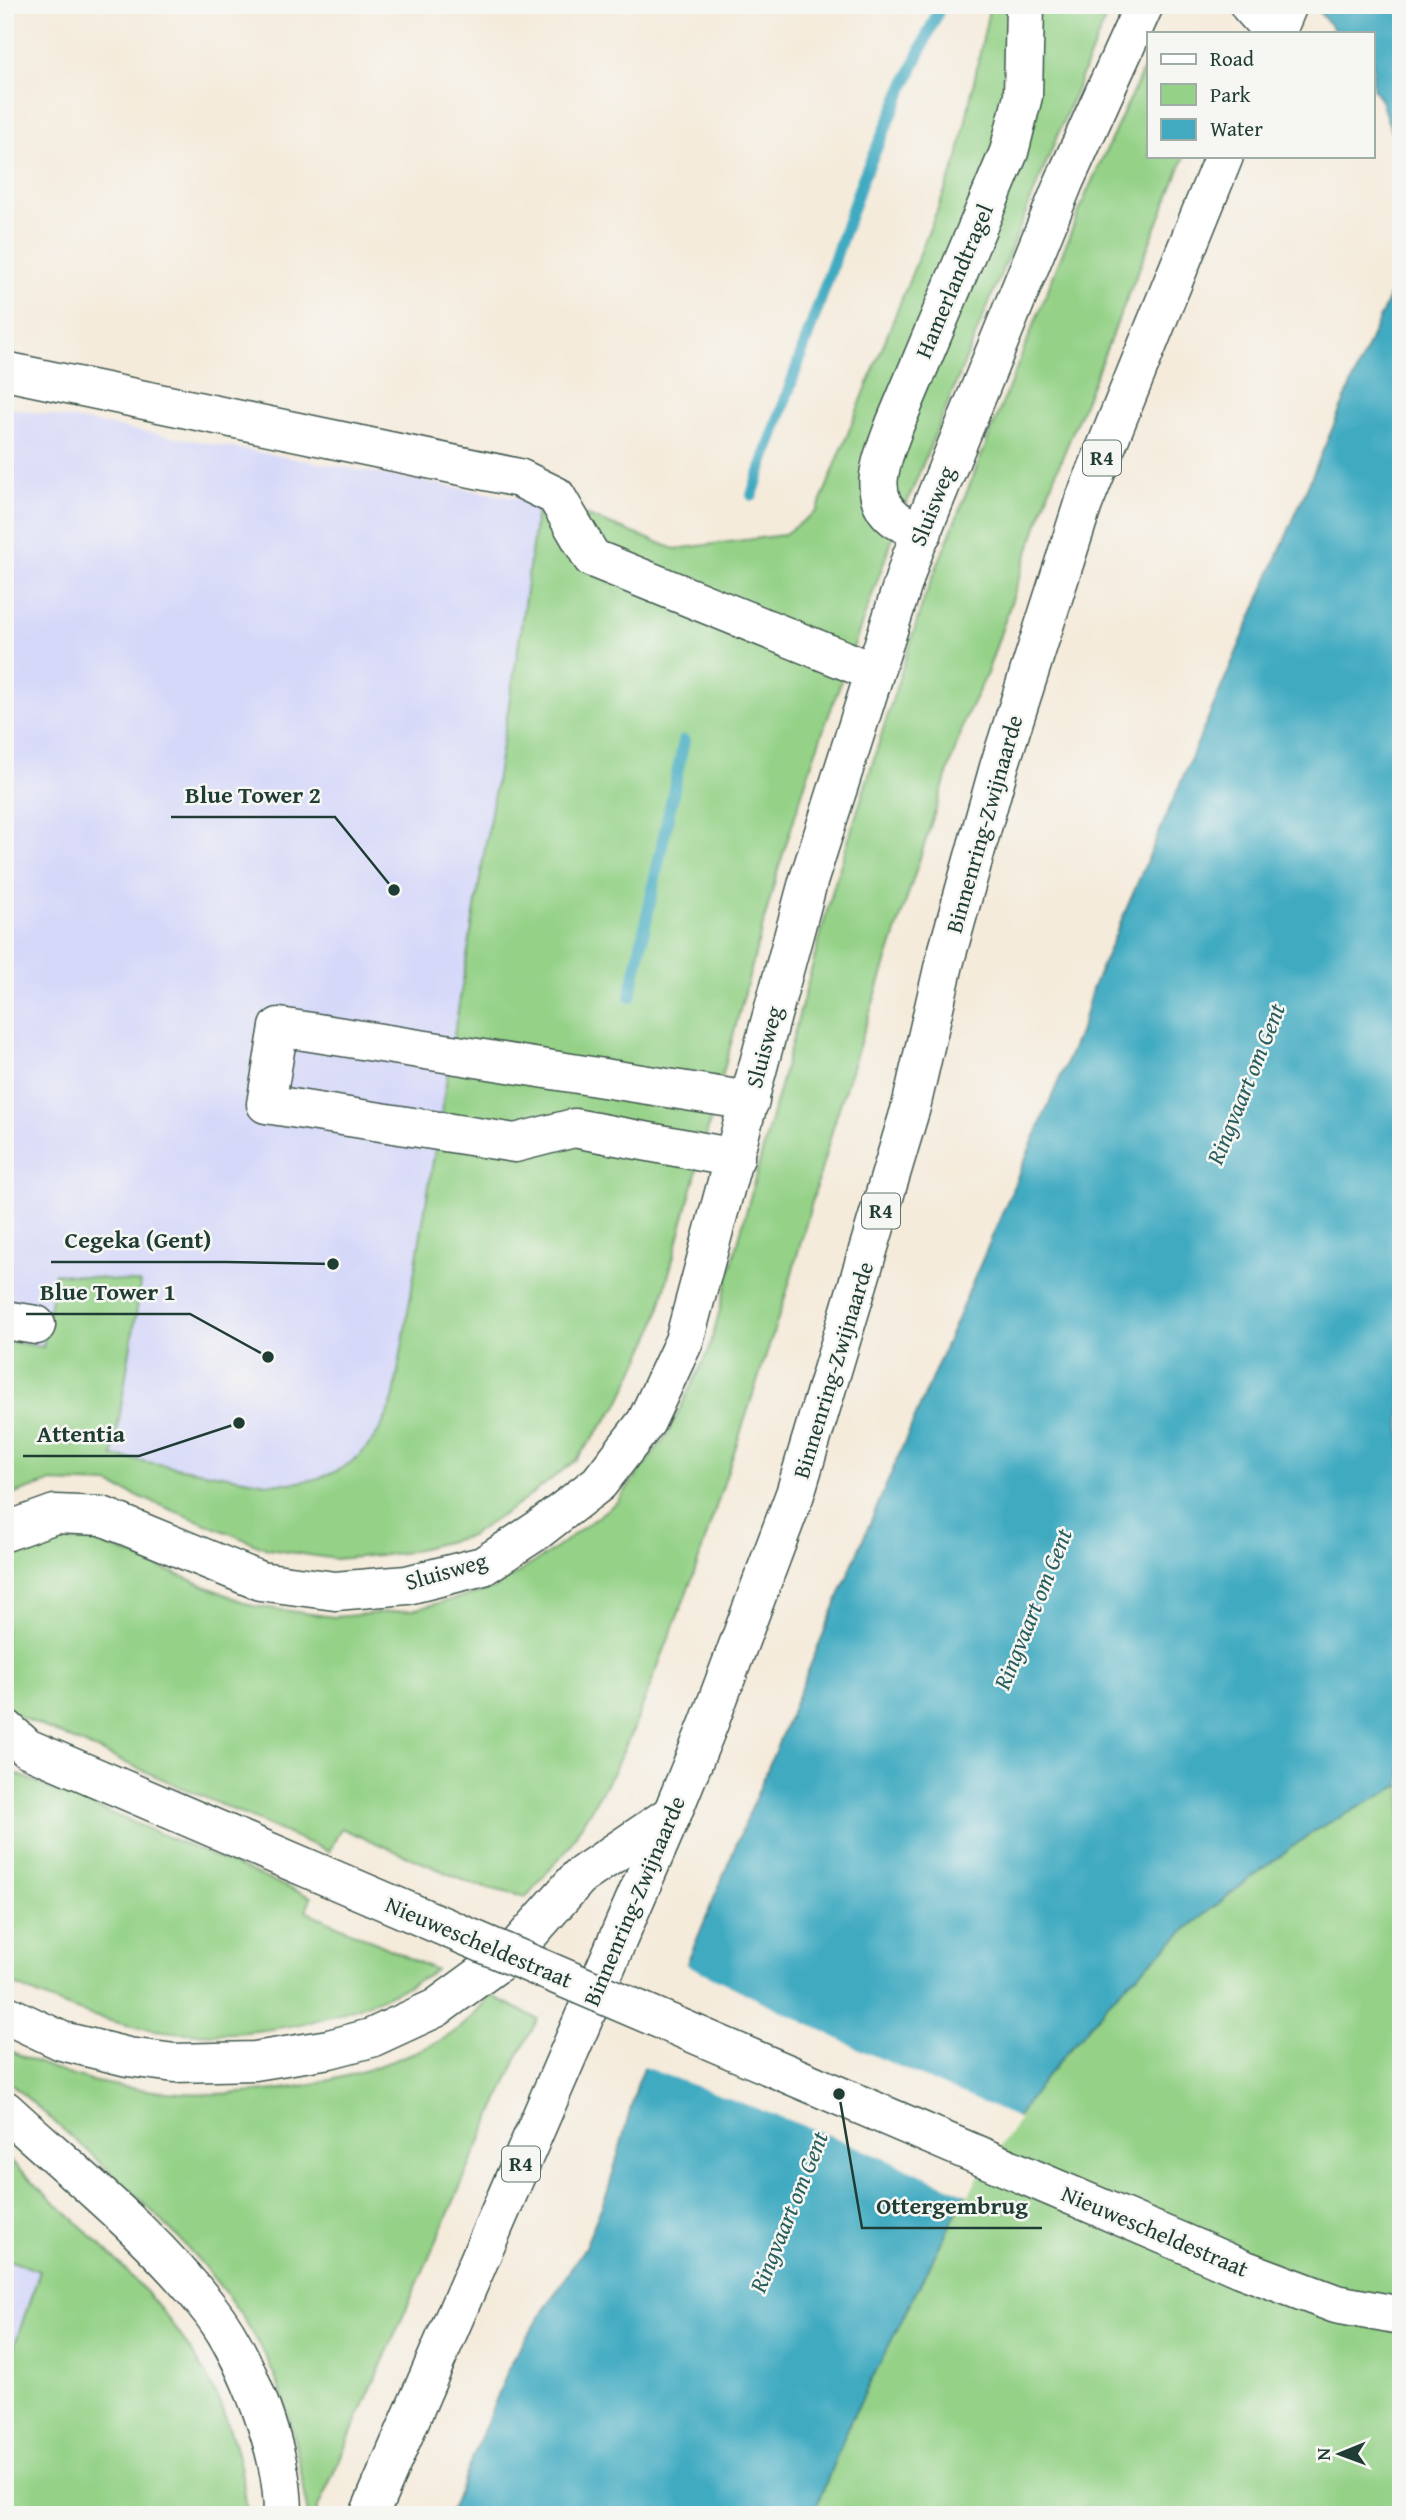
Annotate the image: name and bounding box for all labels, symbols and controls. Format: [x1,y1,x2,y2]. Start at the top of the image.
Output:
legend [1147,32,1374,158]
text: Road [1210,43,1255,74]
text: Park [1210,79,1251,110]
text: Water [1210,113,1263,144]
street label: Hamerlandtragel [906,199,1001,363]
road number: R4 [1083,440,1121,476]
street label: Sluisweg [901,460,963,551]
street label: Binnenring-Zwijnaarde [937,711,1030,937]
callout: Blue Tower 2 [171,772,335,817]
text: Blue Tower 2 [185,777,321,812]
water label: Ringvaart om Gent [1197,998,1294,1171]
street label: Sluisweg [737,1002,790,1092]
road number: R4 [862,1194,900,1228]
callout: Cegeka (Gent) [51,1217,226,1262]
text: Cegeka (Gent) [65,1222,211,1257]
street label: Binnenring-Zwijnaarde [784,1257,881,1482]
callout: Blue Tower 1 [26,1269,190,1314]
text: Blue Tower 1 [40,1274,176,1309]
callout: Attentia [23,1411,139,1456]
text: Attentia [37,1416,126,1451]
water label: Ringvaart om Gent [984,1523,1081,1696]
street label: Sluisweg [401,1543,491,1598]
street label: Binnenring-Zwijnaarde [574,1791,693,2011]
street label: Nieuwescheldestraat [381,1887,578,1996]
water label: Ringvaart om Gent [740,2126,837,2299]
road number: R4 [502,2146,540,2182]
street label: Nieuwescheldestraat [1057,2176,1254,2285]
callout: Ottergembrug [862,2183,1042,2228]
text: Ottergembrug [876,2188,1028,2223]
north arrow [1304,2418,1374,2488]
text: N [1309,2447,1337,2461]

